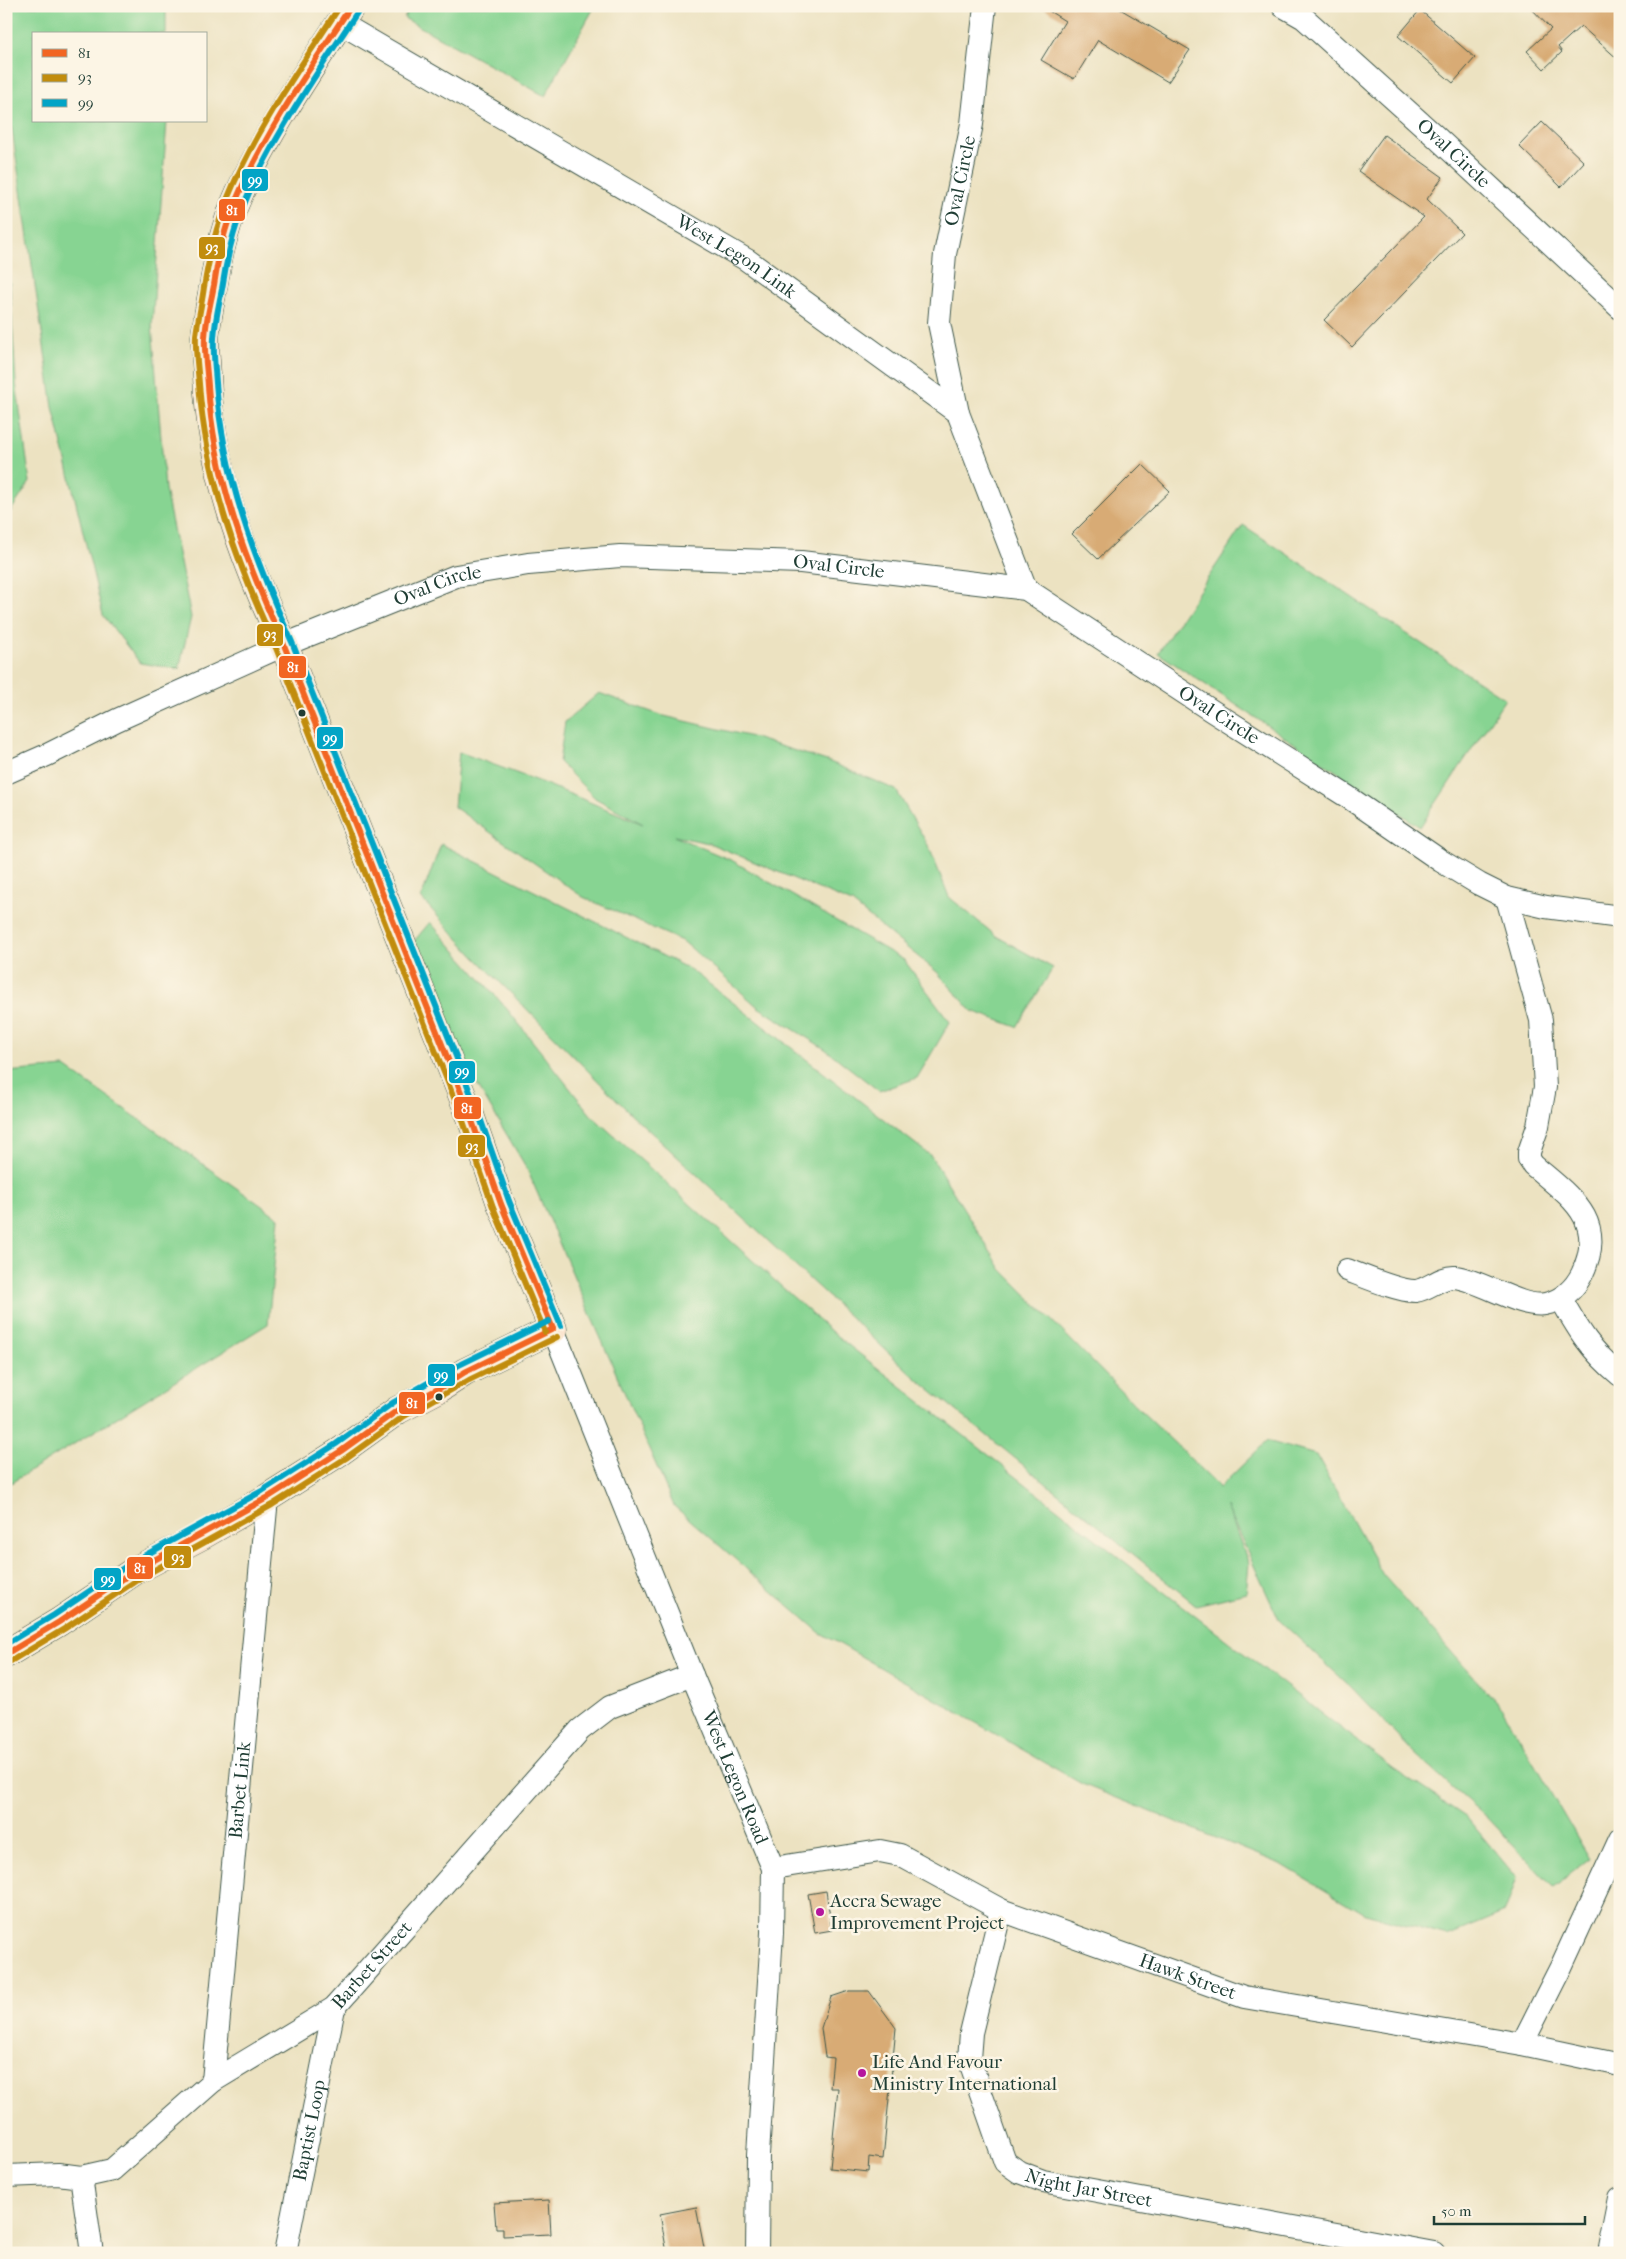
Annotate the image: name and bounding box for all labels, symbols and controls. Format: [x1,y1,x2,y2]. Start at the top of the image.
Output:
legend [32,32,208,122]
text: 81 [78,44,91,62]
text: 93 [78,68,92,86]
text: 99 [78,94,94,112]
street label: Oval Circle [1413,114,1495,193]
street label: Oval Circle [940,134,980,228]
line badge: 99 [241,168,269,192]
text: 99 [247,172,262,189]
line badge: 81 [218,198,246,222]
text: 81 [226,202,238,219]
street label: West Legon Link [671,210,801,303]
line badge: 93 [198,236,226,260]
text: 93 [204,239,219,256]
street label: Oval Circle [793,551,886,583]
street label: Oval Circle [390,561,483,611]
line badge: 93 [256,623,284,647]
text: 93 [262,626,277,643]
line badge: 81 [278,655,307,679]
text: 81 [287,659,299,676]
street label: Oval Circle [1174,681,1263,749]
unlabelled marker [297,708,307,718]
line badge: 99 [316,726,344,750]
text: 99 [322,730,337,747]
line badge: 99 [448,1060,476,1084]
text: 99 [454,1063,469,1080]
line badge: 81 [453,1096,482,1120]
text: 81 [461,1100,473,1117]
line badge: 93 [457,1134,486,1158]
text: 93 [464,1138,479,1155]
line badge: 99 [427,1363,456,1387]
text: 99 [433,1367,448,1384]
line badge: 81 [398,1391,426,1415]
unlabelled marker [434,1392,444,1402]
text: 81 [406,1395,418,1412]
line badge: 93 [163,1545,192,1569]
text: 93 [170,1549,185,1566]
line badge: 81 [126,1556,154,1580]
text: 81 [134,1560,146,1577]
line badge: 99 [93,1567,122,1591]
text: 99 [100,1571,115,1588]
street label: West Legon Road [697,1706,773,1848]
street label: Barbet Link [224,1741,255,1840]
place label: Accra Sewage Improvement Project [829,1890,1005,1934]
marker: Accra Sewage Improvement Project [814,1906,826,1918]
street label: Barbet Street [327,1917,417,2014]
street label: Hawk Street [1136,1949,1239,2004]
place label: Life And Favour Ministry International [872,2051,1057,2095]
marker: Life And Favour Ministry International [856,2067,868,2079]
street label: Baptist Loop [289,2078,330,2183]
street label: Night Jar Street [1022,2164,1154,2212]
scale bar [1434,2194,1585,2226]
text: 50 m [1441,2202,1472,2220]

